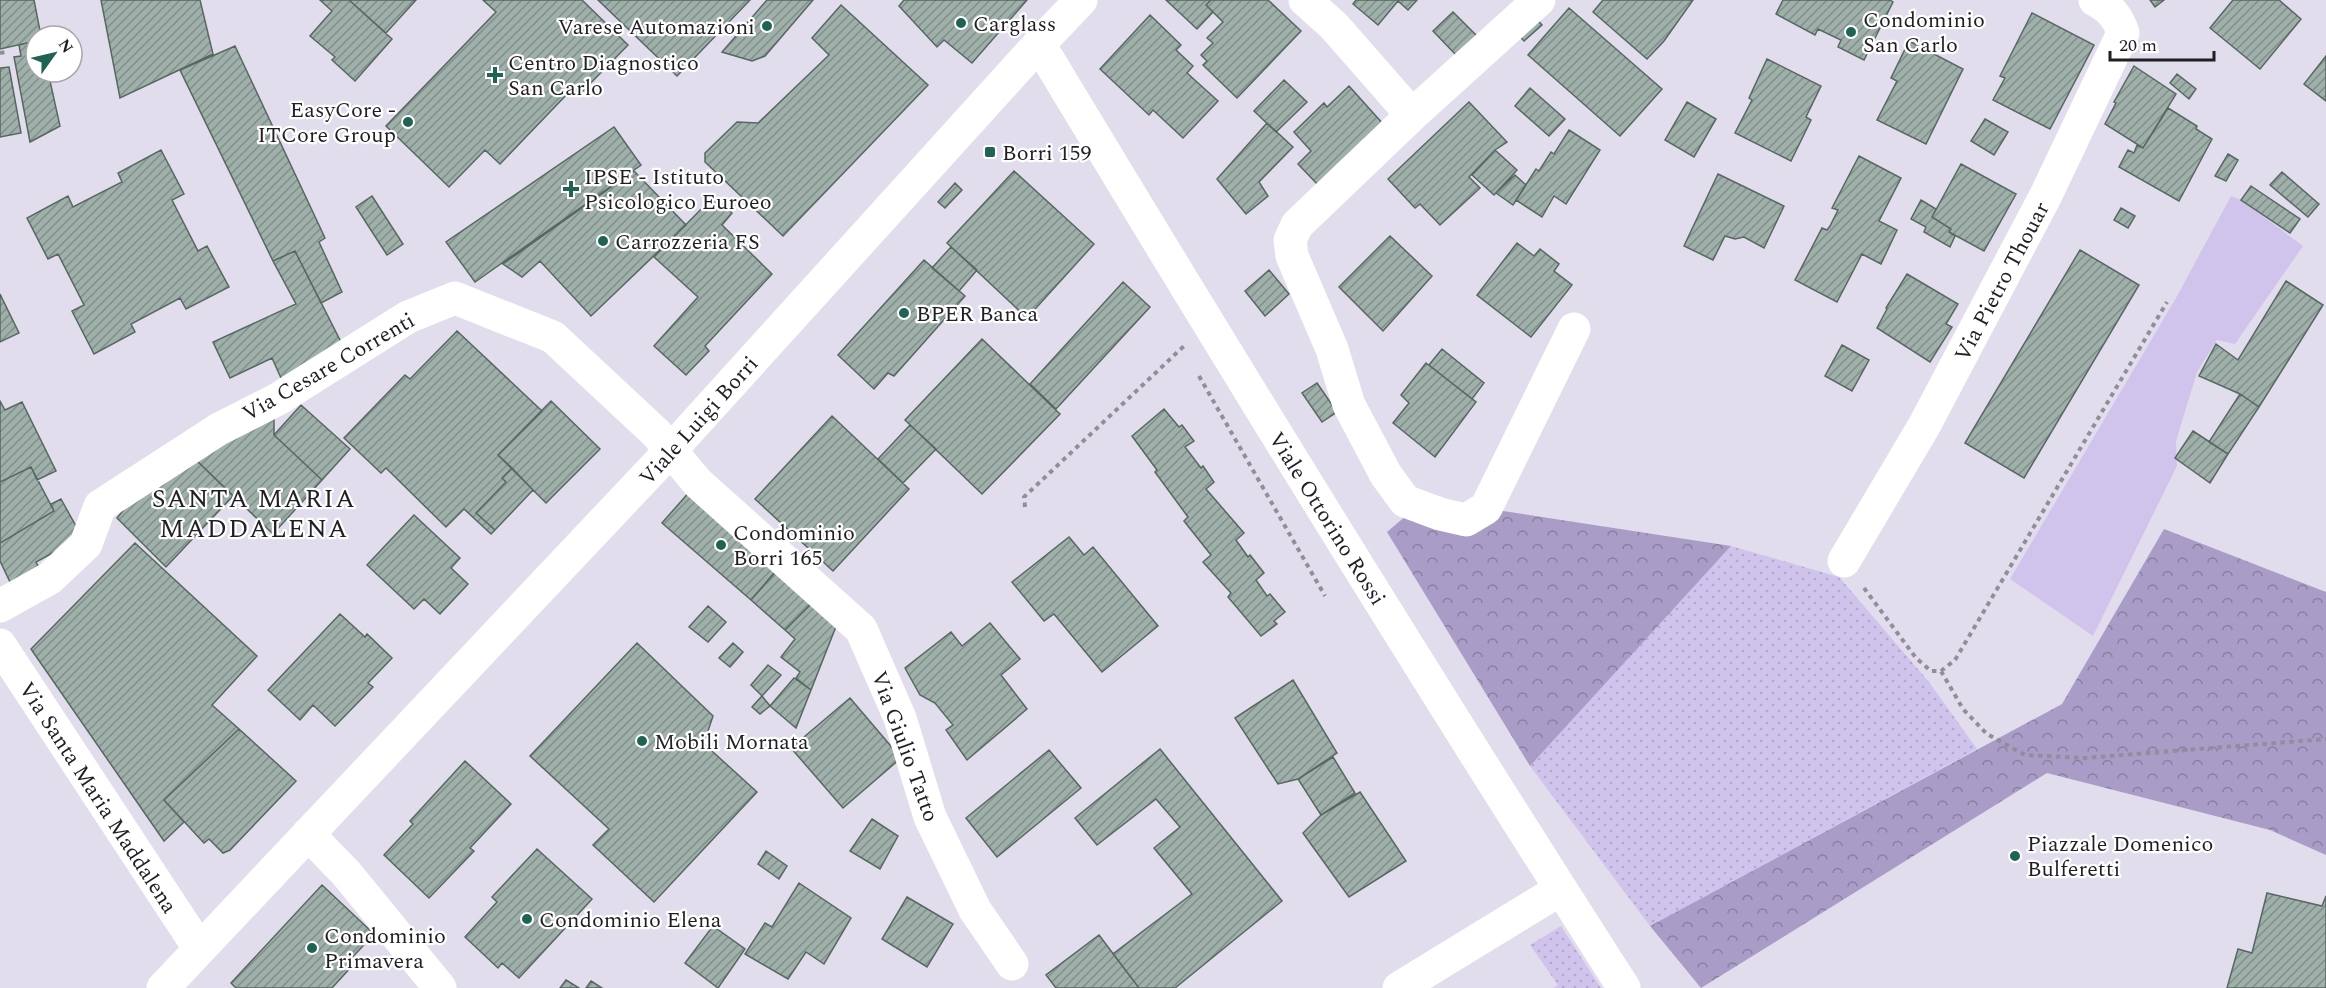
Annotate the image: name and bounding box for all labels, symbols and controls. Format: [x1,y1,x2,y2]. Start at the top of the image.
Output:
place label: Condominio San Carlo [1863,4,1985,62]
place label: Carglass [973,8,1056,41]
place label: Varese Automazioni [558,11,755,44]
marker: Carglass [954,16,968,30]
marker: Varese Automazioni [760,19,774,33]
north arrow [24,24,84,84]
scale bar [2110,24,2214,62]
marker: Condominio San Carlo [1844,25,1858,39]
text: 20 m [2119,32,2157,59]
text: N [52,34,79,58]
place label: Centro Diagnostico San Carlo [508,47,699,105]
marker: Centro Diagnostico San Carlo [486,66,504,84]
place label: EasyCore - ITCore Group [258,94,396,152]
marker: EasyCore - ITCore Group [401,115,415,129]
place label: Borri 159 [1002,137,1091,170]
marker: Borri 159 [983,145,997,159]
place label: IPSE - Istituto Psicologico Euroeo [584,161,772,219]
marker: IPSE - Istituto Psicologico Euroeo [562,180,580,198]
street label: Via Pietro Thouar [1946,196,2058,367]
place label: Carrozzeria FS [615,226,760,259]
marker: Carrozzeria FS [596,234,610,248]
place label: BPER Banca [916,298,1038,331]
street label: Via Cesare Correnti [236,304,421,430]
marker: BPER Banca [897,306,911,320]
street label: Viale Luigi Borri [632,349,767,493]
street label: Viale Ottorino Rossi [1260,425,1394,612]
district label: SANTA MARIA MADDALENA [152,479,356,549]
place label: Condominio Borri 165 [733,517,855,575]
marker: Condominio Borri 165 [714,538,728,552]
street label: Via Giulio Tatto [862,666,947,827]
street label: Via Santa Maria Maddalena [10,675,185,920]
place label: Mobili Mornata [654,726,809,759]
marker: Mobili Mornata [635,734,649,748]
place label: Piazzale Domenico Bulferetti [2027,828,2213,886]
marker: Piazzale Domenico Bulferetti [2008,849,2022,863]
place label: Condominio Elena [539,904,722,937]
marker: Condominio Elena [520,912,534,926]
place label: Condominio Primavera [324,920,446,978]
marker: Condominio Primavera [305,941,319,955]

